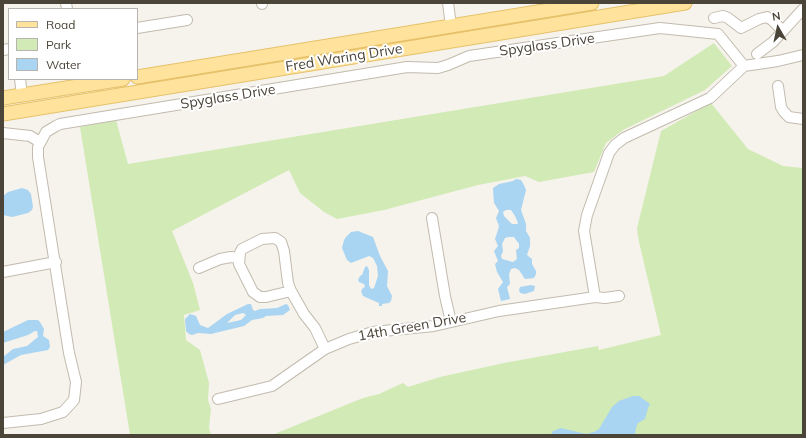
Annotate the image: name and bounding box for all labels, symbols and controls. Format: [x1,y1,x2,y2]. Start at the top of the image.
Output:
legend [8,8,138,80]
north arrow [758,8,798,48]
text: N [771,9,781,24]
text: Road [46,17,75,32]
street label: Spyglass Drive [498,30,596,60]
text: Park [46,37,71,52]
street label: Fred Waring Drive [284,40,404,76]
text: Water [46,57,81,72]
street label: Spyglass Drive [179,81,277,113]
street label: 14th Green Drive [357,309,467,345]

